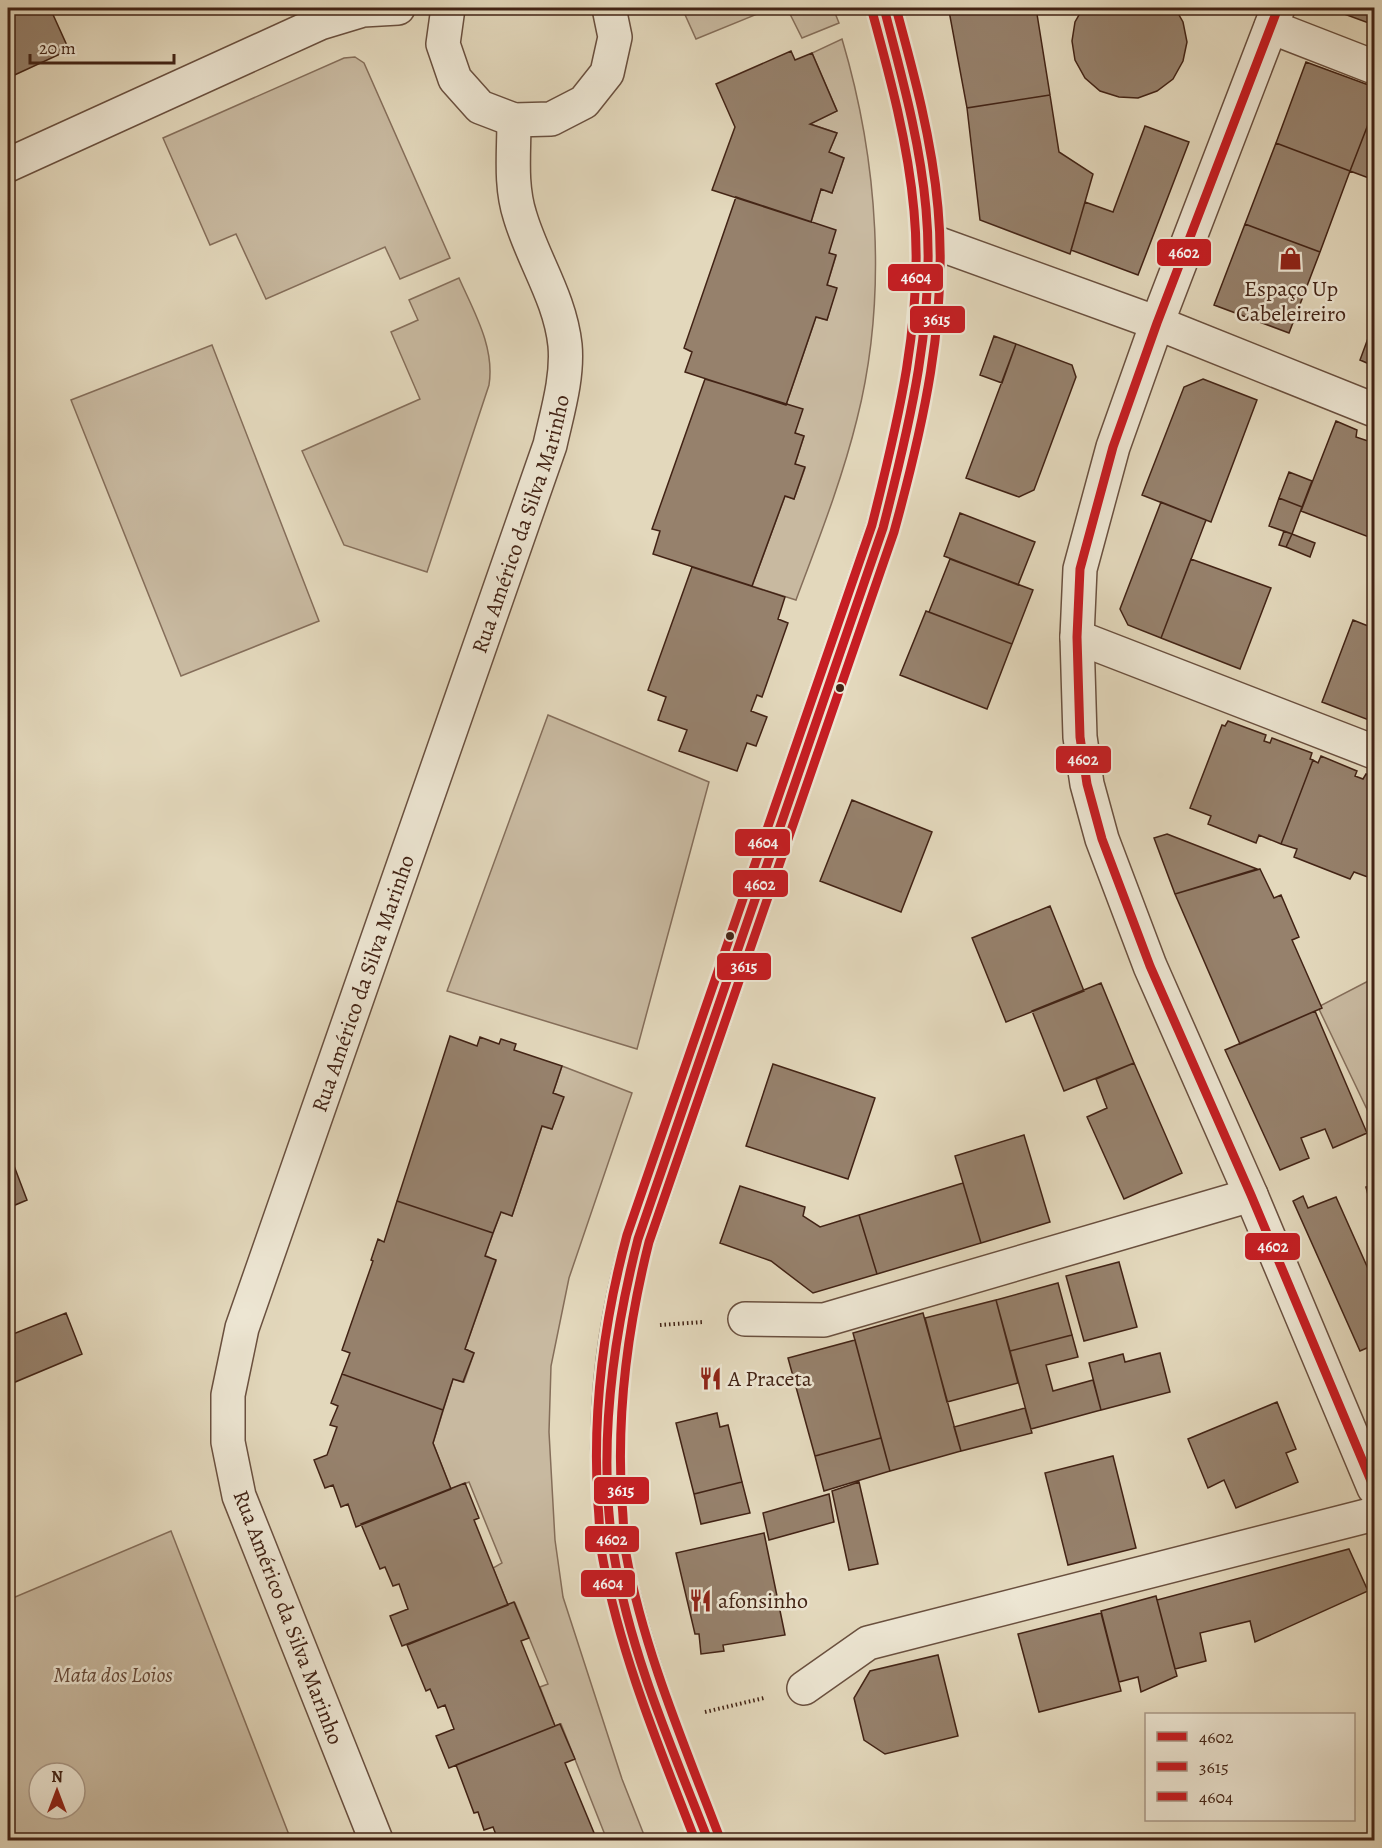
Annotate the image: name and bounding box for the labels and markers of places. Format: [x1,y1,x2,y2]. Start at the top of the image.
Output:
shop icon: Espaço Up Cabeleireiro [1278,246,1304,272]
place label: Espaço Up Cabeleireiro [1236,274,1346,329]
unlabelled marker [834,682,846,694]
unlabelled marker [724,930,736,942]
place label: A Praceta [727,1364,813,1394]
restaurant icon: A Praceta [697,1365,723,1391]
place label: afonsinho [718,1586,808,1616]
restaurant icon: afonsinho [687,1587,713,1613]

